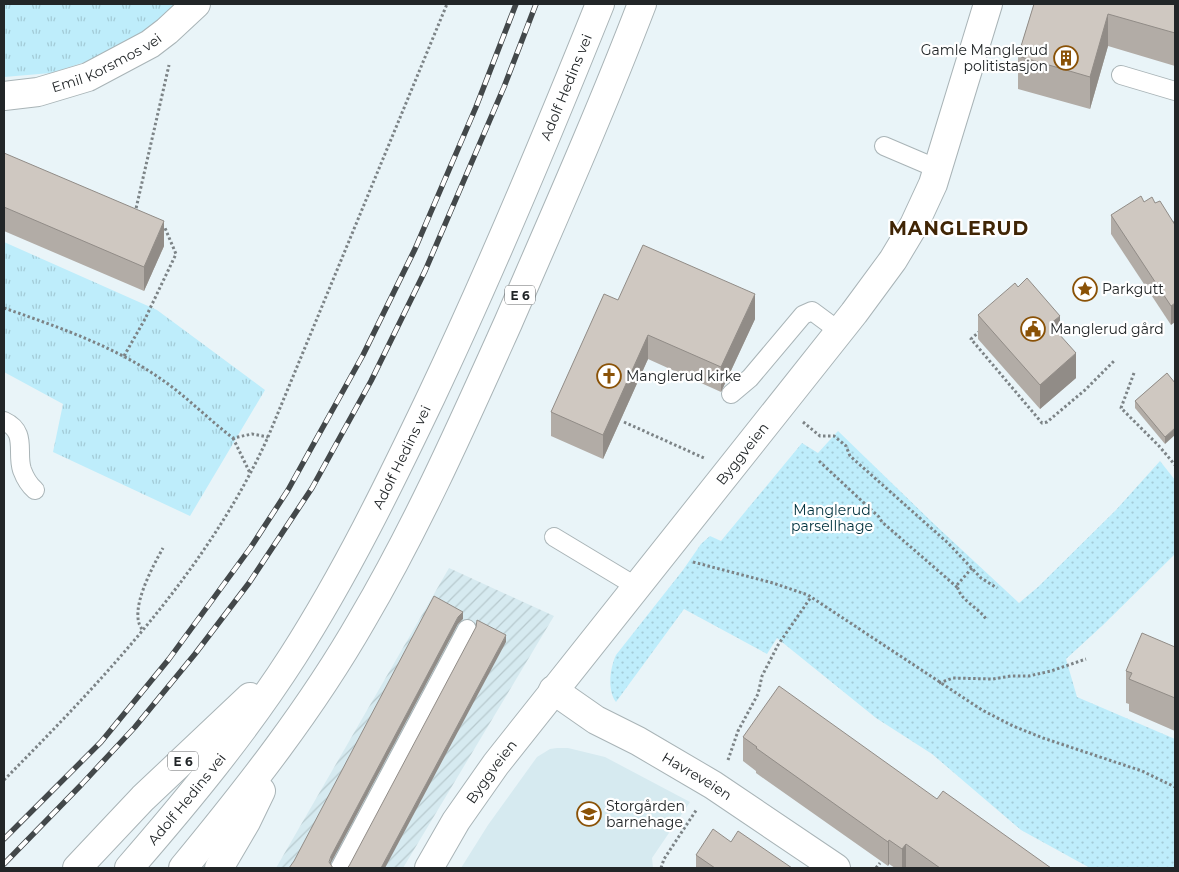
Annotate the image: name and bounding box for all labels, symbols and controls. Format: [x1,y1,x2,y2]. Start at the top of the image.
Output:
street label: Emil Korsmos vei [50,29,165,96]
street label: Adolf Hedins vei [536,31,596,143]
place label: Gamle Manglerud politistasjon [921,41,1048,75]
building icon: Gamle Manglerud politistasjon [1053,45,1079,71]
district label: MANGLERUD [889,217,1029,240]
place icon: Parkgutt [1072,276,1098,302]
place label: Parkgutt [1102,280,1164,298]
road number: E 6 [505,286,535,304]
public building icon: Manglerud gård [1020,316,1046,342]
place label: Manglerud gård [1050,320,1164,338]
church icon: Manglerud kirke [596,363,622,389]
place label: Manglerud kirke [626,367,741,385]
street label: Adolf Hedins vei [369,402,435,512]
street label: Byggveien [712,419,773,489]
park label: Manglerud parsellhage [791,501,873,535]
street label: Byggveien [462,736,521,807]
street label: Havreveien [659,748,735,804]
street label: Adolf Hedins vei [144,750,230,849]
road number: E 6 [168,751,198,770]
place label: Storgården barnehage [606,797,685,831]
school or university icon: Storgården barnehage [576,801,602,827]

